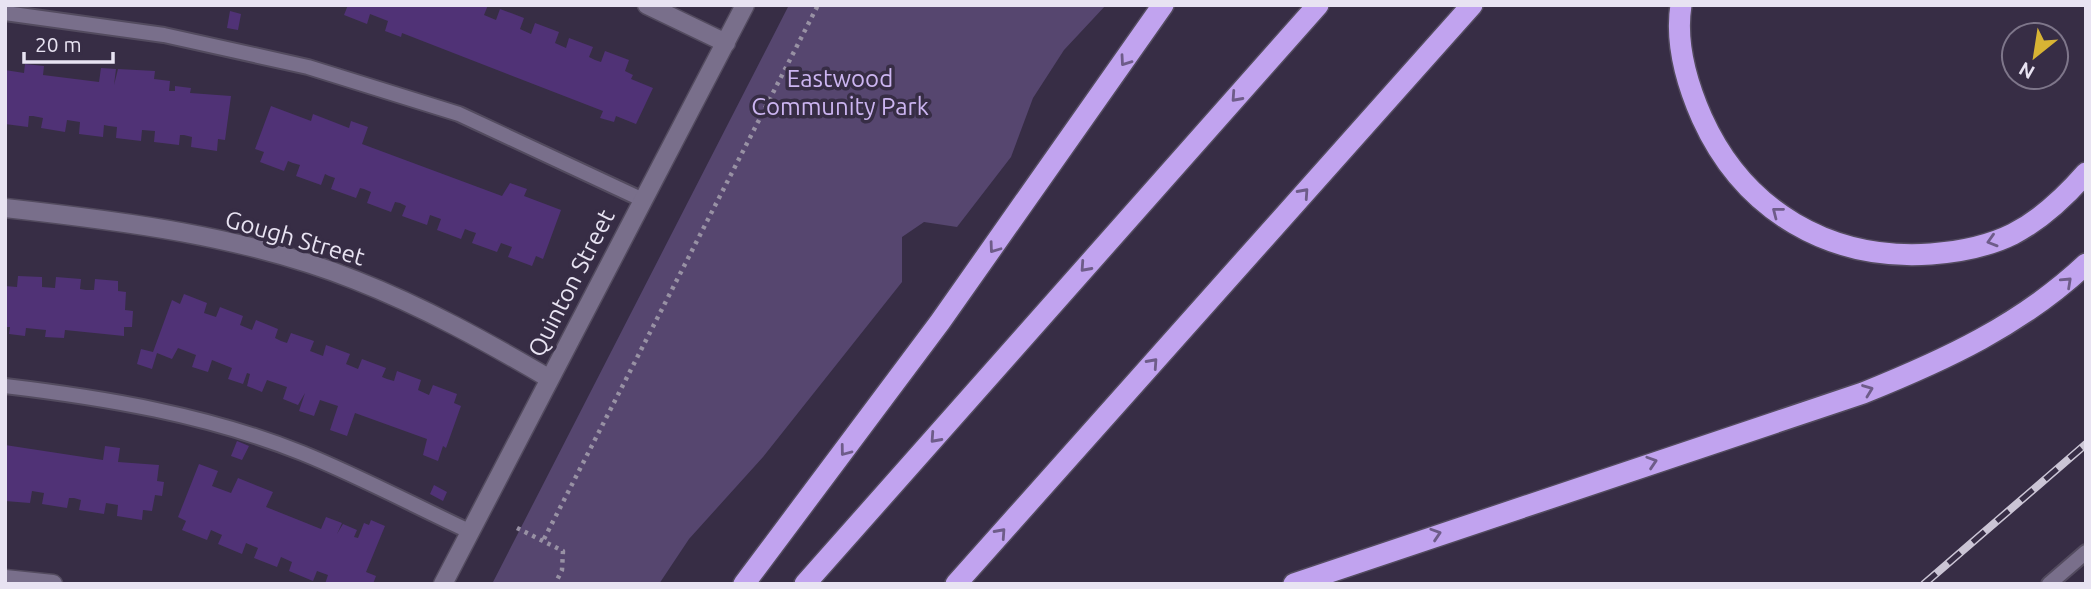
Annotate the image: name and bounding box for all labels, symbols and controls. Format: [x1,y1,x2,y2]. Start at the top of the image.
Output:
scale bar [24,21,114,65]
north arrow [2000,21,2070,91]
text: 20 m [35,32,82,56]
one-way arrow [1120,54,1133,67]
text: N [2015,58,2038,84]
park label: Eastwood Community Park [751,65,929,120]
one-way arrow [1232,89,1244,102]
one-way arrow [1296,188,1309,201]
street label: Quinton Street [522,204,620,361]
street label: Gough Street [222,205,368,271]
one-way arrow [1772,207,1784,220]
one-way arrow [1987,232,1999,247]
one-way arrow [990,240,1002,253]
one-way arrow [1081,259,1094,272]
one-way arrow [2058,278,2071,290]
one-way arrow [1145,358,1157,371]
one-way arrow [1861,385,1873,399]
one-way arrow [930,430,943,443]
one-way arrow [841,443,854,456]
one-way arrow [1646,456,1658,471]
one-way arrow [993,528,1006,541]
one-way arrow [1430,528,1442,542]

